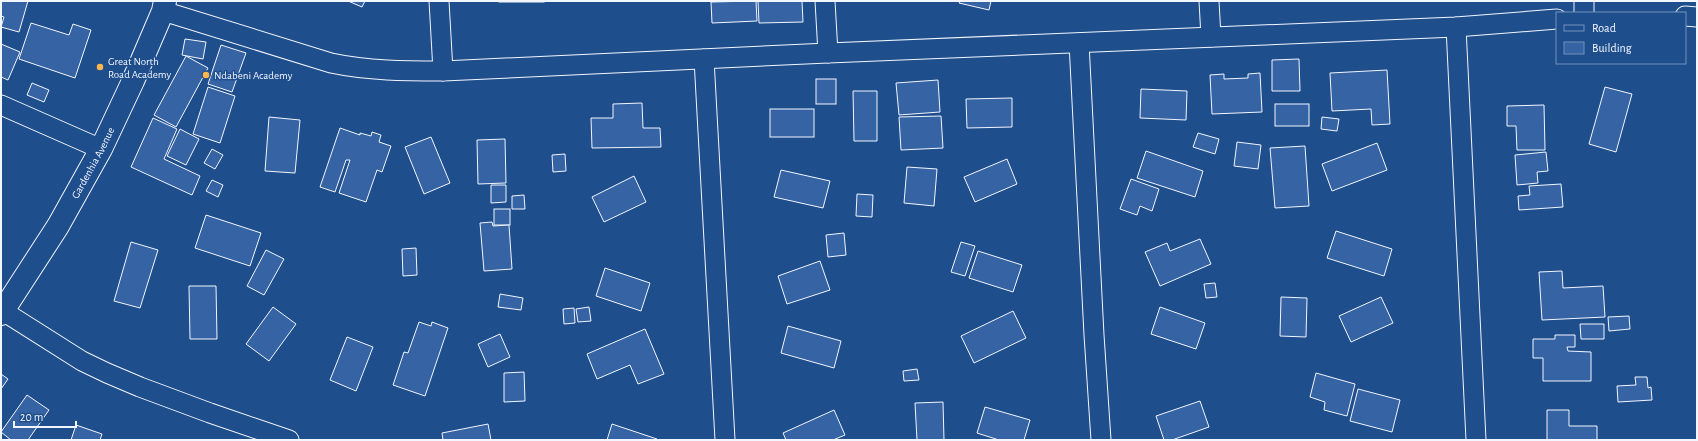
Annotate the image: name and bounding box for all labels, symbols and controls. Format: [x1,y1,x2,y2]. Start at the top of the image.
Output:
legend [1556,12,1686,64]
text: Road [1592,22,1616,34]
text: Building [1592,42,1632,54]
place label: Great North Road Academy [108,56,171,80]
marker: Great North Road Academy [95,62,105,72]
marker: Ndabeni Academy [201,70,211,80]
place label: Ndabeni Academy [214,70,293,81]
street label: Gardenhia Avenue [69,125,116,200]
scale bar [14,403,76,429]
text: 20 m [20,411,43,423]

